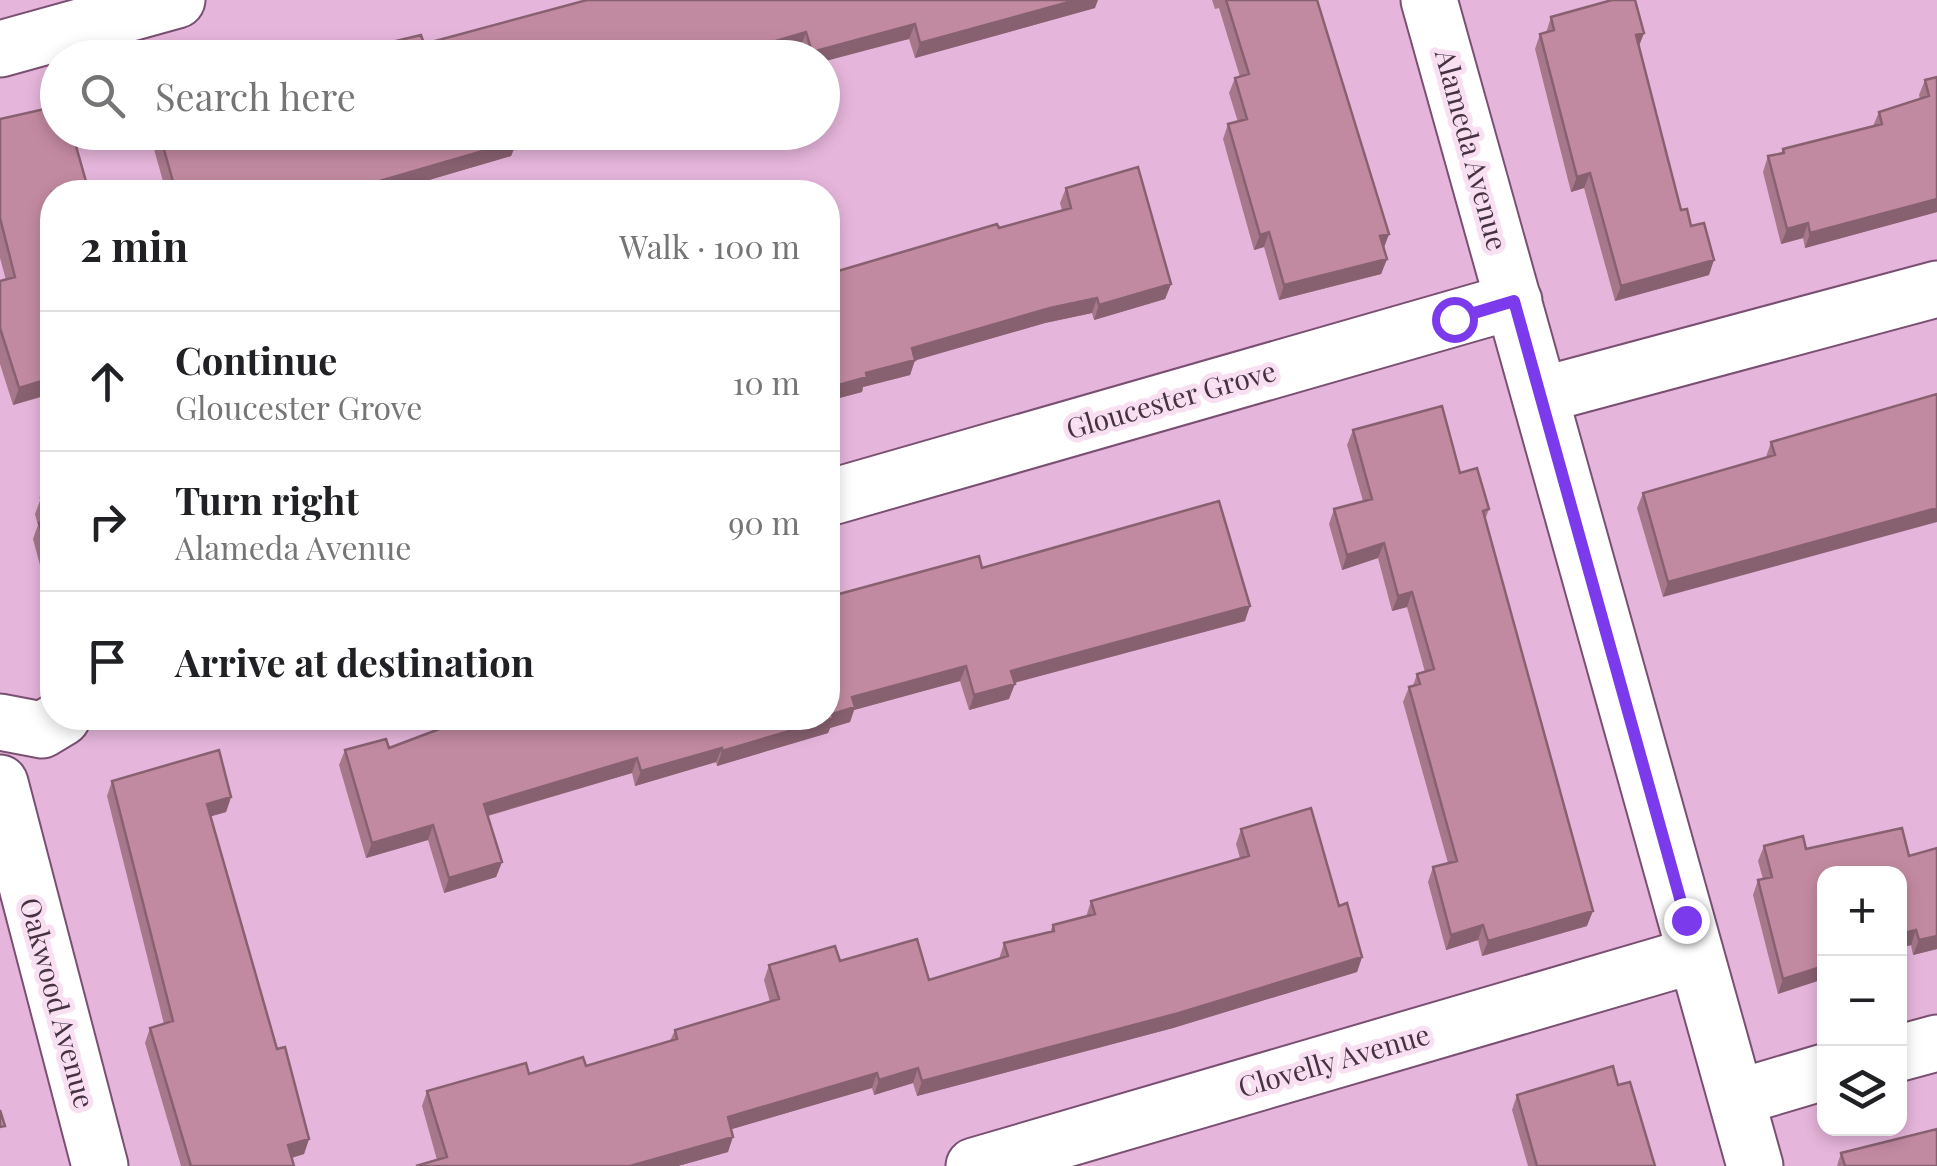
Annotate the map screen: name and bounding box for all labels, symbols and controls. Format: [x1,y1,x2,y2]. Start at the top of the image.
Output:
search box [40,40,840,150]
street label: Alameda Avenue [1428,44,1517,254]
icon: search [75,68,130,123]
text: Search here [155,70,356,121]
text: 2 min [80,217,188,273]
text: Walk · 100 m [619,224,800,267]
route start [1432,297,1478,343]
text: Continue [175,334,337,385]
street label: Gloucester Grove [1061,351,1280,446]
icon: ahead [80,354,135,409]
text: 10 m [733,360,800,403]
text: Gloucester Grove [175,385,422,428]
text: Turn right [175,474,359,525]
icon: right [80,494,135,549]
text: 90 m [728,500,800,543]
text: Alameda Avenue [175,525,411,568]
icon: arrive [80,634,135,689]
text: Arrive at destination [175,636,534,687]
map controls [1817,866,1907,1136]
button: + [1817,866,1907,956]
street label: Oakwood Avenue [13,893,104,1112]
route end [1664,898,1710,944]
button: − [1817,956,1907,1046]
street label: Clovelly Avenue [1234,1015,1434,1105]
button: layers [1817,1046,1907,1136]

